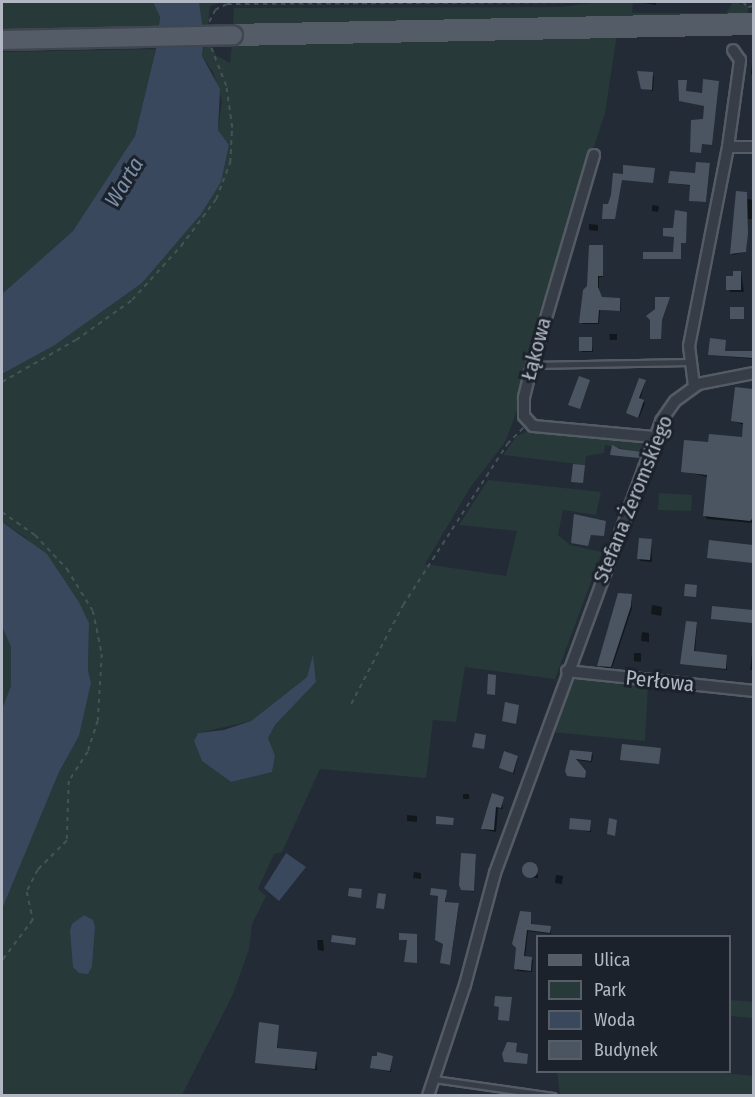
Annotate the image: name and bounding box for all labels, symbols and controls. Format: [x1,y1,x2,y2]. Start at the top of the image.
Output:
water label: Warta [99,152,149,212]
street label: Łąkowa [516,315,556,383]
street label: Stefana Żeromskiego [588,411,678,587]
street label: Perłowa [624,665,696,697]
legend [536,935,731,1073]
text: Ulica [594,949,630,971]
text: Park [594,979,626,1001]
text: Woda [594,1009,635,1031]
text: Budynek [594,1039,658,1061]

